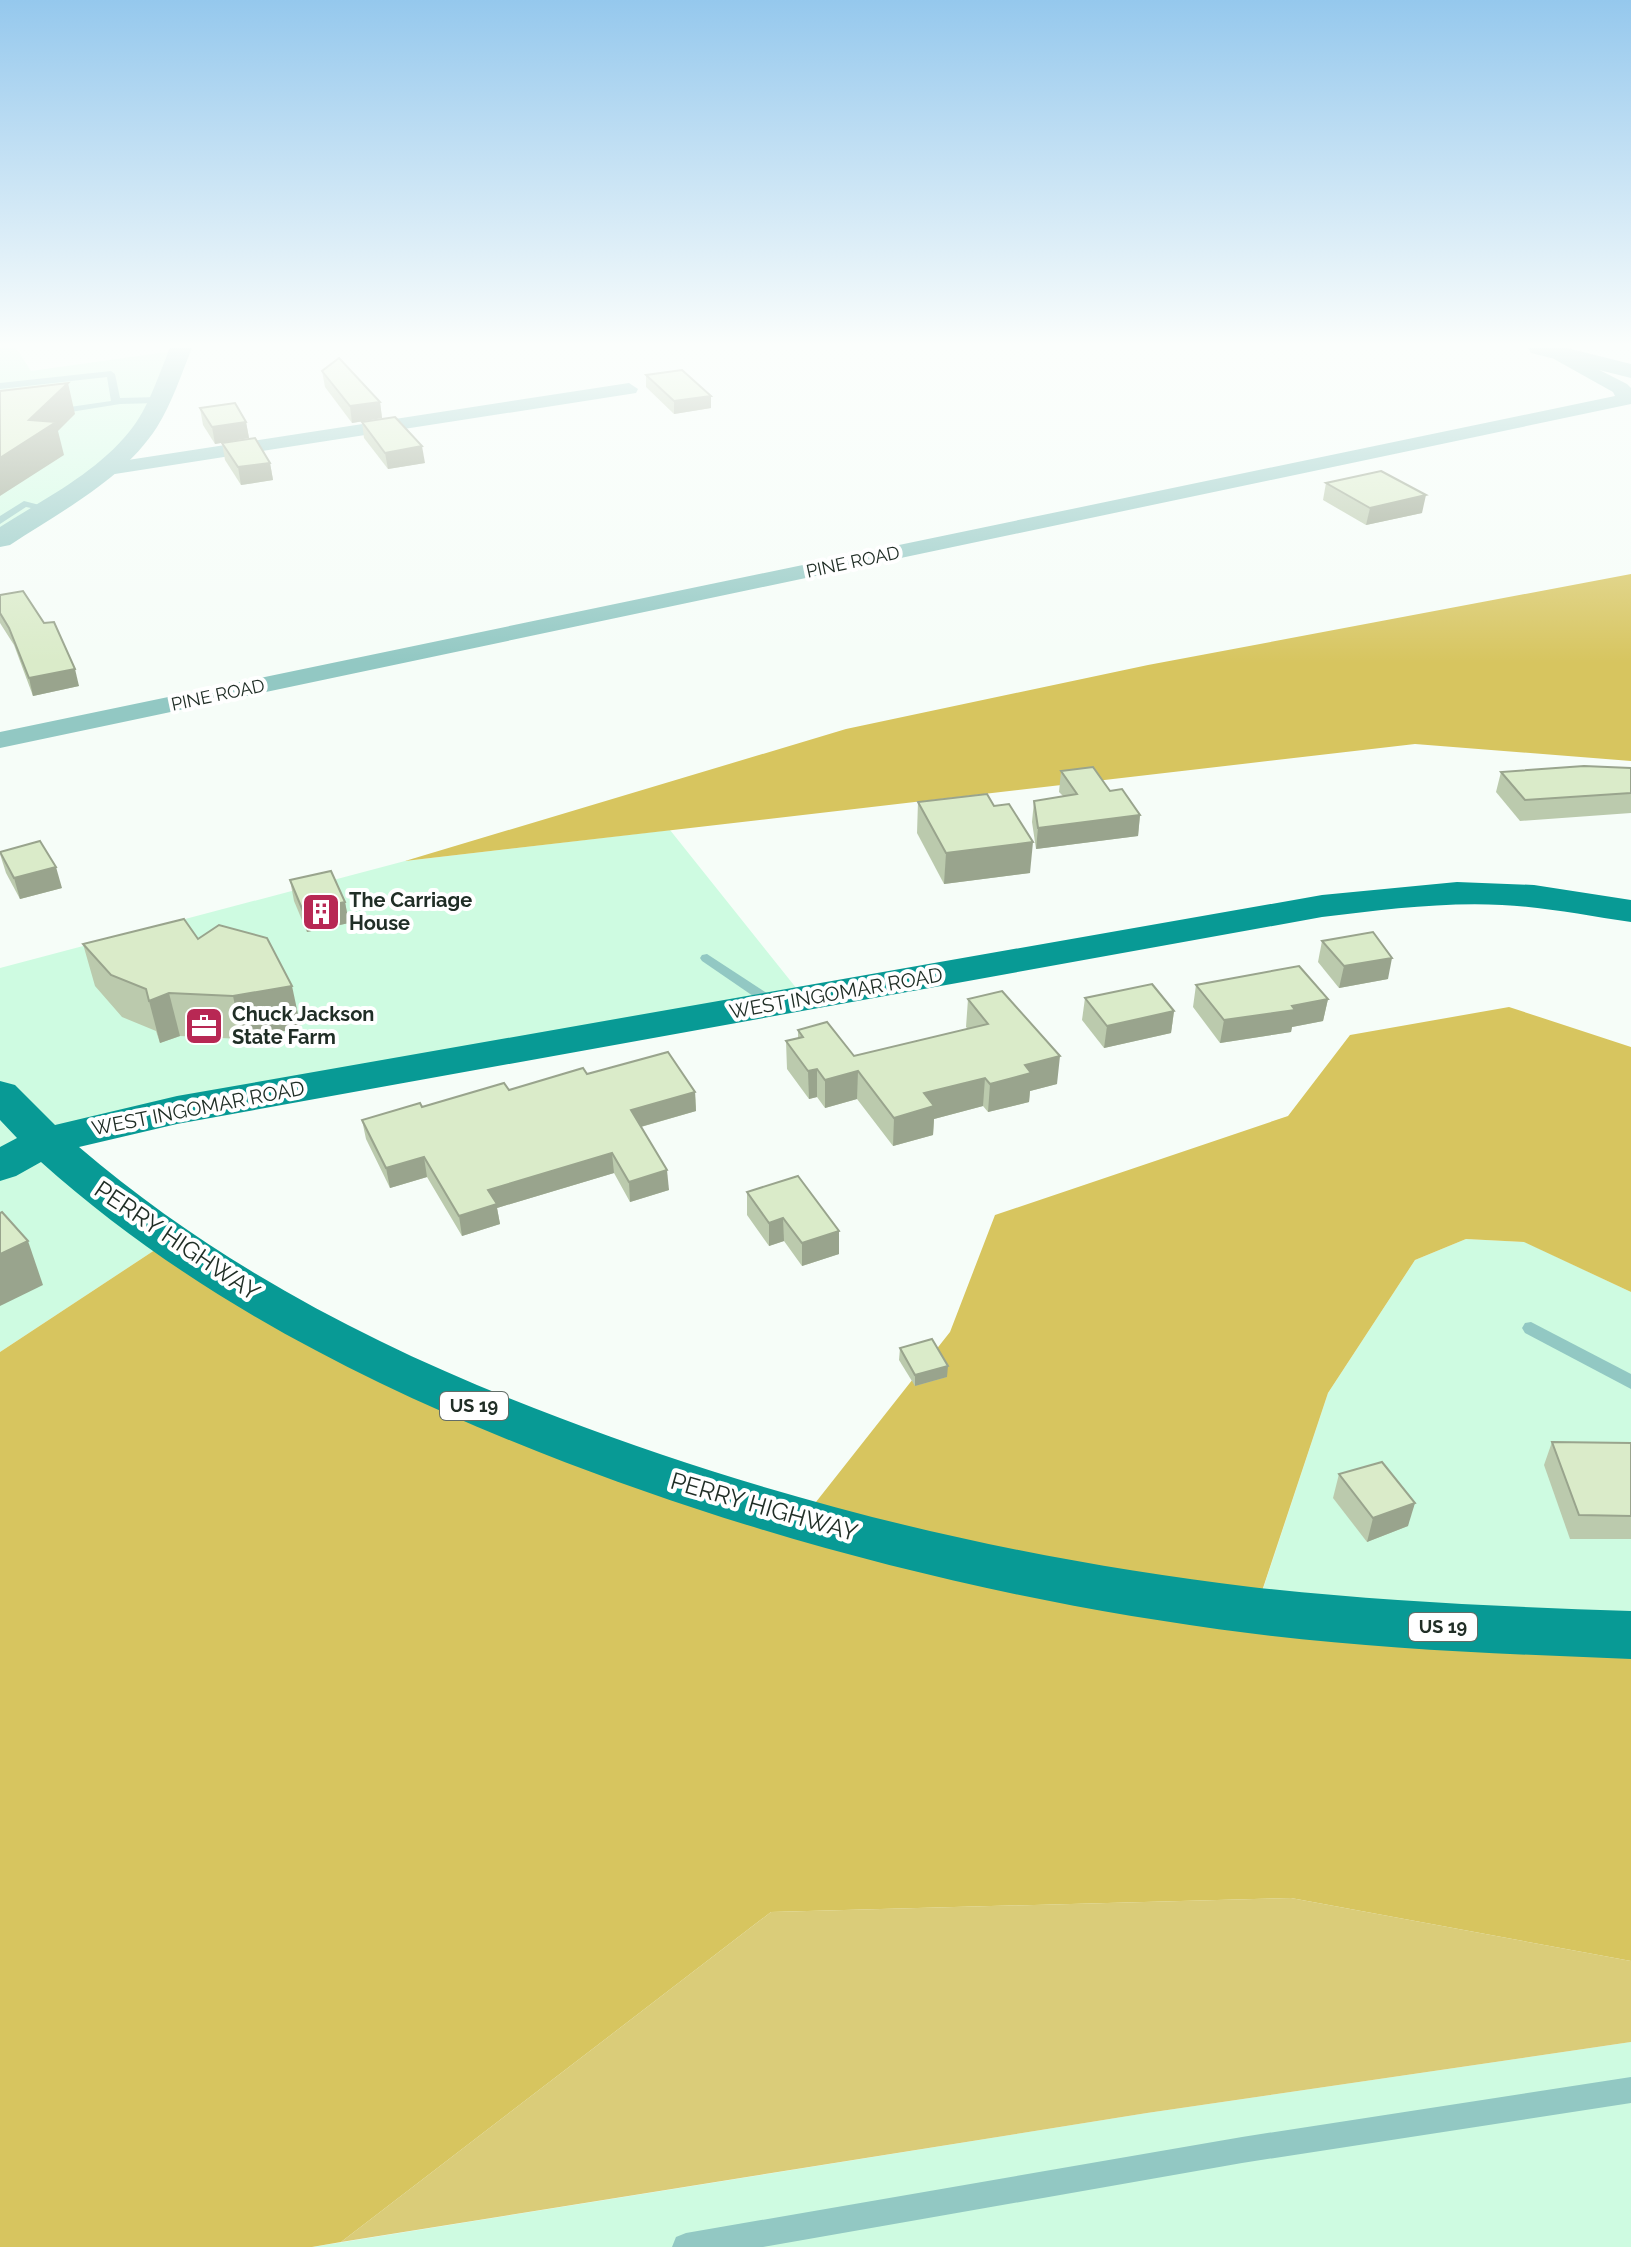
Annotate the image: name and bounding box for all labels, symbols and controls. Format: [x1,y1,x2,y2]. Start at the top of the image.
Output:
street label: PINE ROAD [804,541,902,582]
street label: PINE ROAD [169,674,267,715]
place label: The Carriage House [349,888,472,935]
building icon: The Carriage House [300,891,342,933]
street label: WEST INGOMAR ROAD [727,962,945,1024]
place label: Chuck Jackson State Farm [232,1002,374,1049]
office icon: Chuck Jackson State Farm [183,1005,225,1047]
street label: WEST INGOMAR ROAD [90,1076,306,1140]
street label: PERRY HIGHWAY [89,1175,266,1307]
road number: US 19 [440,1392,508,1420]
street label: PERRY HIGHWAY [667,1466,861,1547]
road number: US 19 [1409,1613,1477,1641]

